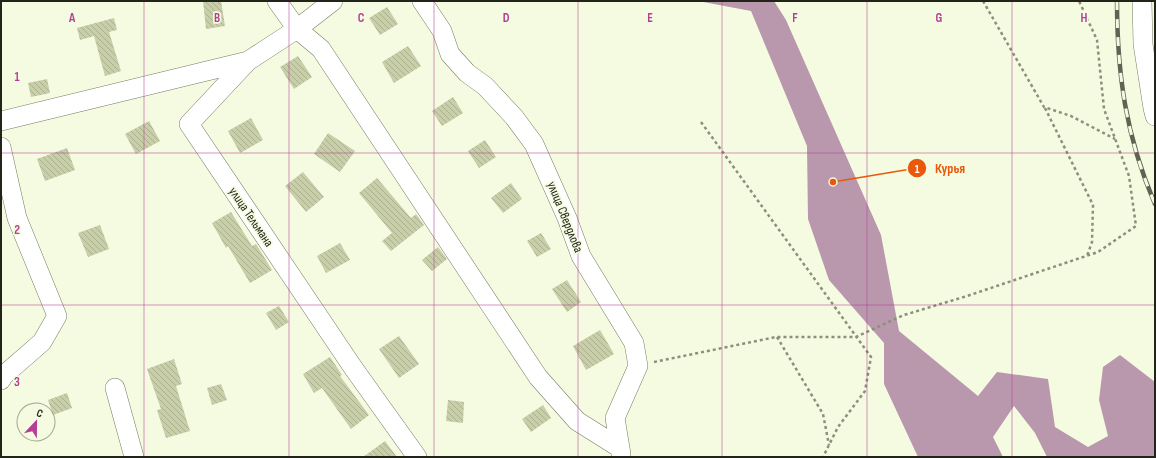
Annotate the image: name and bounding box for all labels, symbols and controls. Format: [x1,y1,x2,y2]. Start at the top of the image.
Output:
text: A [68,10,76,26]
text: B [214,10,220,26]
text: C [358,10,365,26]
text: D [503,10,510,26]
text: E [647,10,653,26]
text: F [792,10,798,26]
text: G [936,10,943,26]
text: H [1081,10,1088,26]
text: 1 [14,69,20,85]
callout: Курья [907,155,973,181]
text: Курья [935,160,965,177]
text: 1 [915,162,920,177]
street label: улица Свердлова [543,179,587,255]
street label: улица Тельмана [225,184,277,250]
text: 2 [14,222,20,238]
text: 3 [14,374,20,390]
north arrow [16,402,56,442]
text: С [35,406,45,420]

